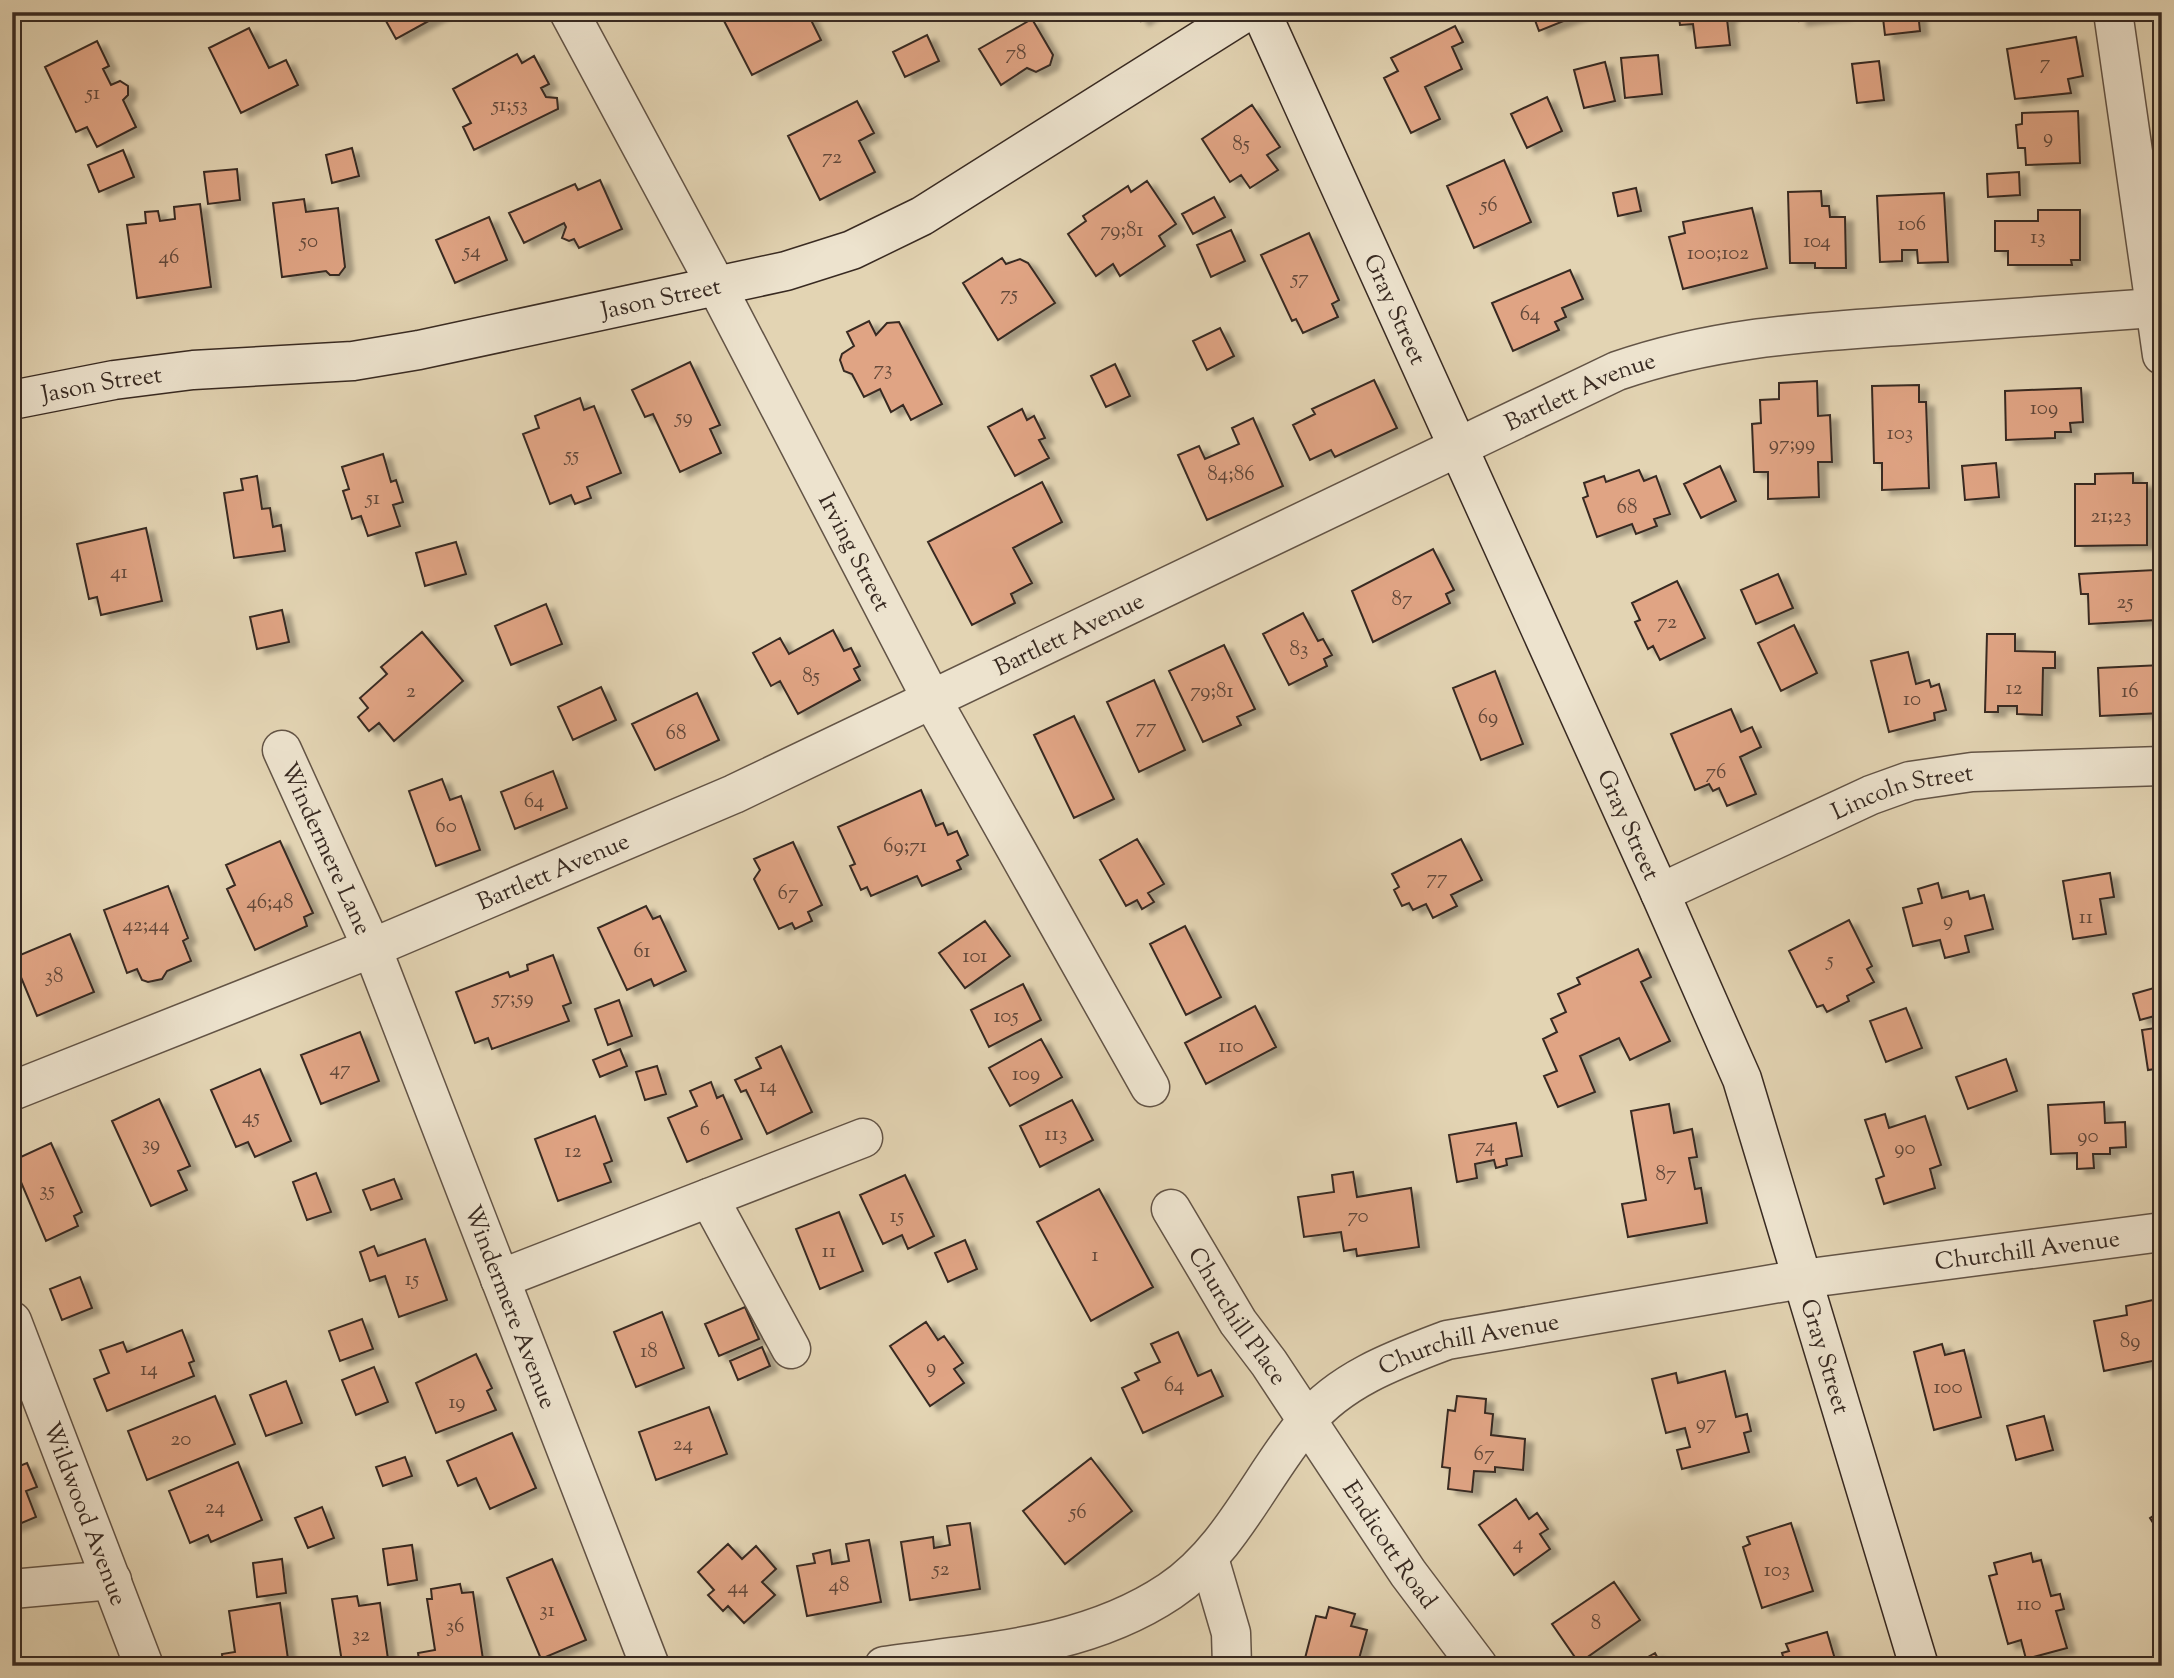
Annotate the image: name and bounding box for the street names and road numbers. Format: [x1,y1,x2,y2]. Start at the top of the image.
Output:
street label: Gray Street [1354,249,1434,371]
street label: Jason Street [596,270,724,330]
street label: Bartlett Avenue [1500,345,1660,441]
street label: Jason Street [37,359,164,413]
street label: Irving Street [808,488,898,618]
street label: Bartlett Avenue [989,585,1150,686]
street label: Windermere Lane [271,757,379,941]
street label: Lincoln Street [1826,757,1976,830]
street label: Gray Street [1587,764,1667,886]
street label: Bartlett Avenue [472,825,635,920]
street label: Windermere Avenue [454,1200,564,1414]
street label: Churchill Avenue [1933,1223,2122,1281]
street label: Churchill Place [1178,1241,1294,1393]
street label: Gray Street [1790,1295,1857,1418]
street label: Churchill Avenue [1373,1306,1562,1385]
street label: Wildwood Avenue [33,1417,134,1611]
street label: Endicott Road [1333,1475,1445,1617]

